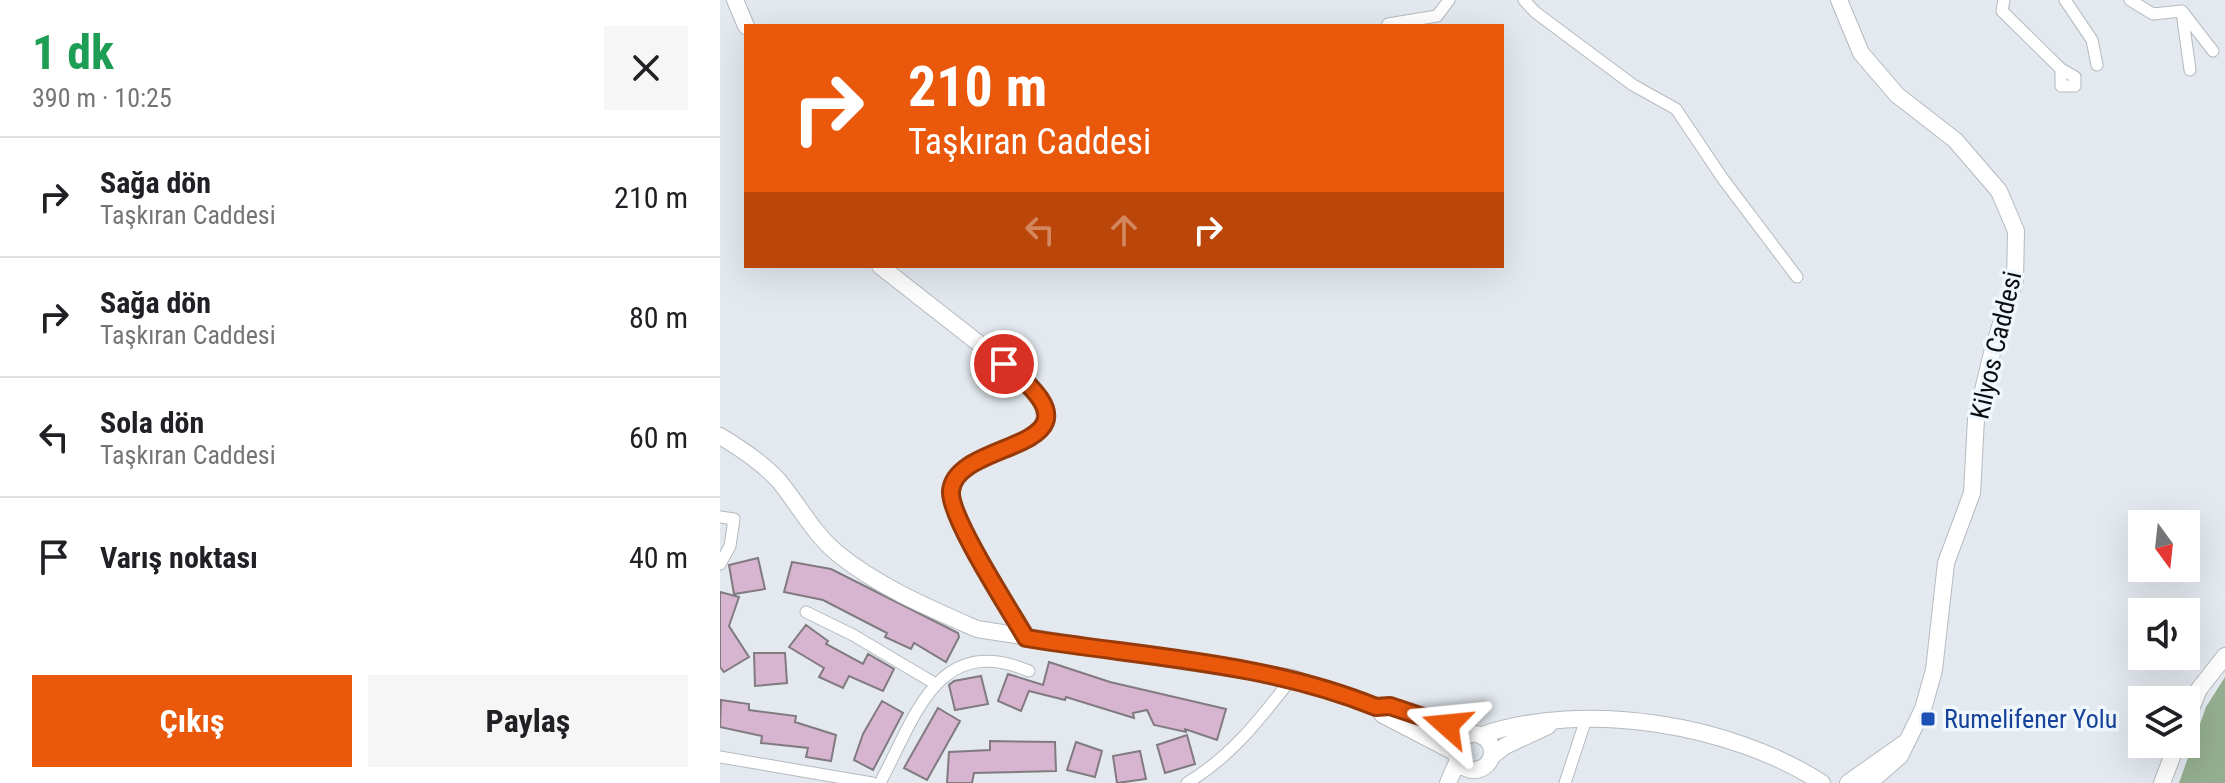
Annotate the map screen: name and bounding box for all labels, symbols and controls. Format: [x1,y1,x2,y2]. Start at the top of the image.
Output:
text: 1 dk [32,24,114,81]
button: close [604,26,688,110]
text: 210 m [908,54,1047,120]
icon: right [776,56,880,160]
text: 390 m · 10:25 [32,83,172,113]
text: Taşkıran Caddesi [908,121,1151,163]
text: Sağa dön [100,165,211,200]
icon: right [32,175,76,219]
text: 210 m [614,180,688,215]
text: Taşkıran Caddesi [100,200,276,230]
icon: left [1018,208,1062,252]
icon: ahead [1102,208,1146,252]
icon: right [1186,208,1230,252]
street label: Kilyos Caddesi [1964,268,2028,422]
text: Sağa dön [100,285,211,320]
icon: right [32,295,76,339]
text: 80 m [629,300,688,335]
text: Taşkıran Caddesi [100,320,276,350]
pin [970,330,1038,398]
icon: arrive [982,342,1026,386]
text: Sola dön [100,405,204,440]
icon: left [32,415,76,459]
text: 60 m [629,420,688,455]
text: Taşkıran Caddesi [100,440,276,470]
north arrow [2128,510,2200,582]
map controls [2128,510,2200,758]
icon: arrive [32,535,76,579]
text: Varış noktası [100,540,258,575]
text: 40 m [629,540,688,575]
button: sound [2128,598,2200,670]
button: Çıkış [32,675,352,767]
button: Paylaş [368,675,688,767]
position arrow [1405,683,1489,767]
button: layers [2128,686,2200,758]
place label: Rumelifener Yolu [1944,704,2117,734]
marker: Rumelifener Yolu [1919,710,1937,728]

